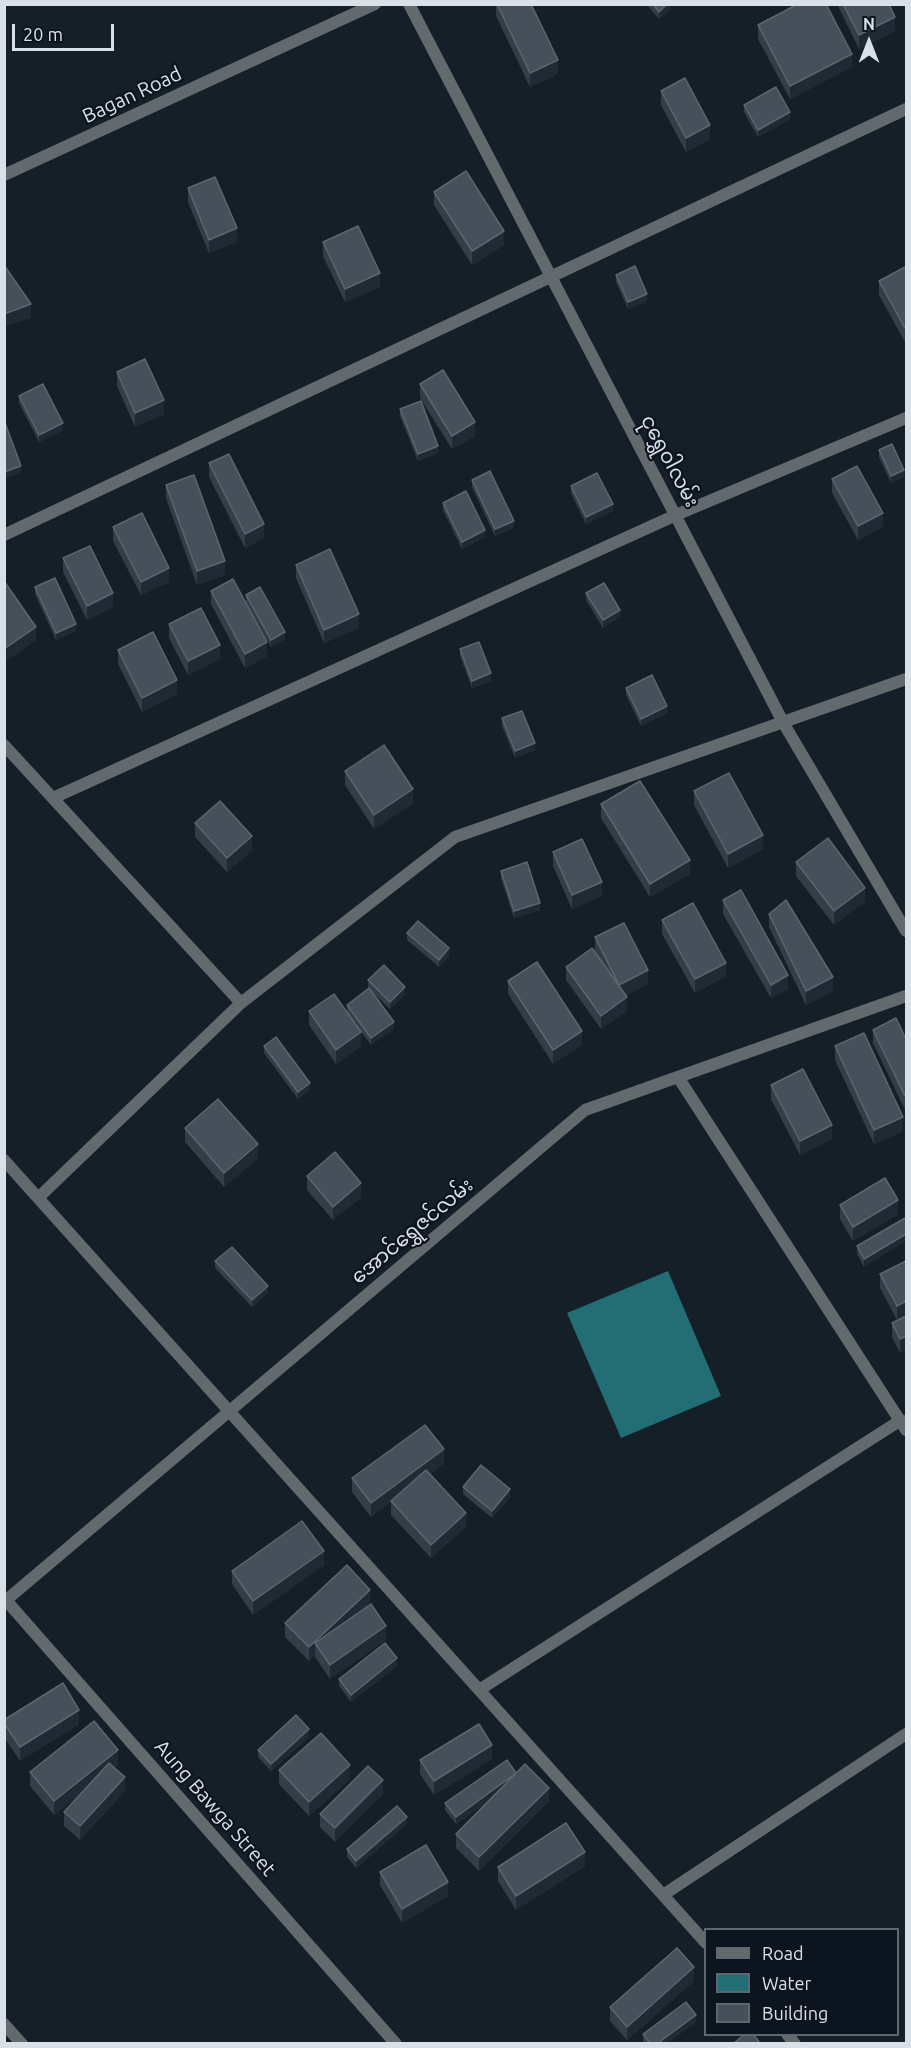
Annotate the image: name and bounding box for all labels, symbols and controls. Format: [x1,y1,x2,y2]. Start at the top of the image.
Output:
scale bar [15,12,117,50]
north arrow [839,12,899,72]
text: N [863,15,875,33]
text: 20 m [23,24,63,44]
street label: Bagan Road [79,62,185,128]
street label: ငုရွှေဝါလမ်း [636,411,704,511]
street label: အောင်ရွှေဇင်လမ်း [346,1173,478,1289]
street label: Aung Bawga Street [149,1735,281,1881]
legend [704,1928,899,2036]
text: Road [762,1943,804,1963]
text: Water [762,1973,811,1993]
text: Building [762,2003,828,2023]

